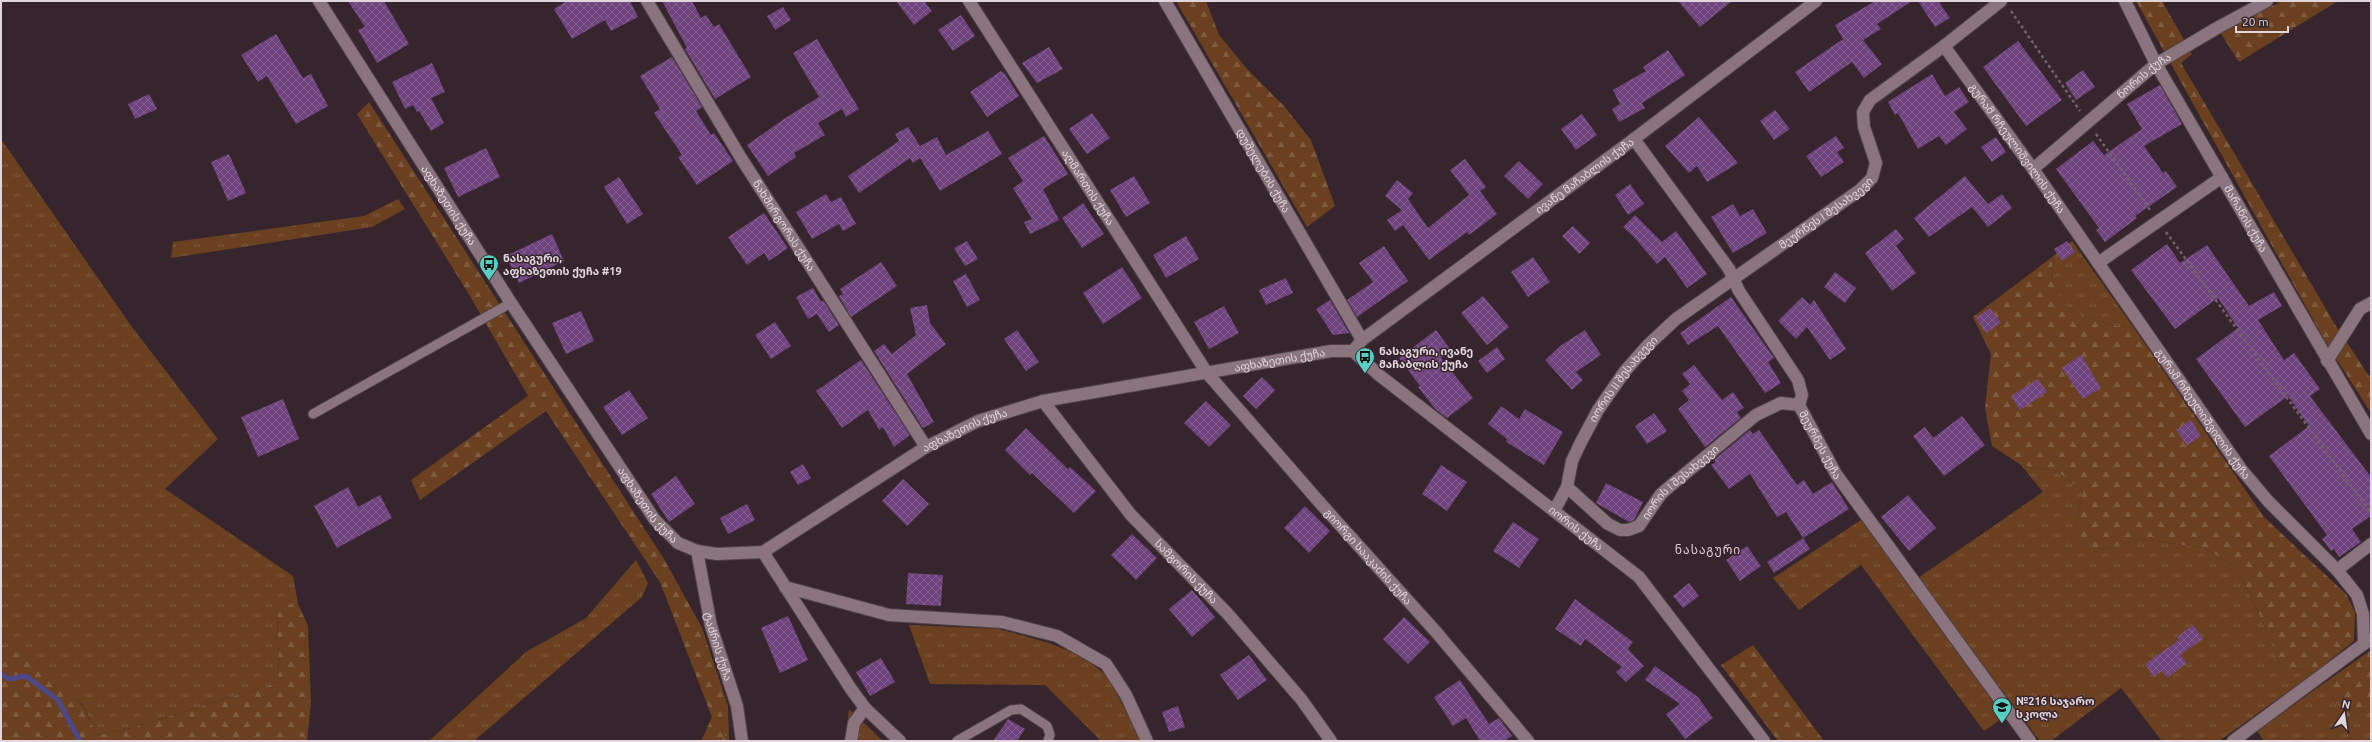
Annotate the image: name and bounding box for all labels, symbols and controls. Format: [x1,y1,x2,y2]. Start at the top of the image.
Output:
scale bar [2236,8,2288,34]
text: 20 m [2242,15,2269,28]
street label: ნორის ქუჩა [2114,51,2173,101]
street label: გურამ რჩეულიშვილის ქუჩა [1966,81,2068,215]
street label: დუშელების ქუჩა [1233,126,1293,215]
street label: ივანე მაჩაბლის ქუჩა [1533,135,1636,216]
street label: აღმართის ქუჩა [1060,147,1117,227]
street label: აფხაზეთის ქუჩა [419,163,479,247]
street label: მეურნეს I შესახვევი [1776,175,1875,251]
street label: ნახშირგორას ქუჩა [750,177,818,273]
street label: მარანის ქუჩა [2222,183,2270,254]
place label: ნასაგური, აფხაზეთის ქუჩა #19 [503,252,622,278]
bus stop icon: ნასაგური, აფხაზეთის ქუჩა #19 [478,253,500,281]
street label: იორის II შესახვევი [1587,334,1660,424]
place label: ნასაგური, ივანე მაჩაბლის ქუჩა [1379,345,1474,371]
street label: აფხაზეთის ქუჩა [1233,346,1326,374]
bus stop icon: ნასაგური, ივანე მაჩაბლის ქუჩა [1354,346,1376,374]
street label: გურამ რჩეულიშვილის ქუჩა [2153,346,2253,482]
street label: აფხაზეთის ქუჩა [920,406,1009,454]
street label: მეურნეს ქუჩა [1797,408,1844,481]
street label: იორის I შესახვევი [1639,443,1721,522]
street label: აფხაზეთის ქუჩა [616,465,680,545]
street label: იორის ქუჩა [1547,503,1606,553]
street label: გიორგი სააკაძის ქუჩა [1322,506,1414,607]
street label: სამგორის ქუჩა [1152,537,1220,606]
district label: ნასაგური [1675,543,1741,557]
street label: ტაძრის ქუჩა [702,611,734,682]
north arrow [2324,694,2364,734]
place label: №216 საჯარო სკოლა [2016,695,2094,721]
school or university icon: №216 საჯარო სკოლა [1991,696,2013,724]
text: N [2341,697,2352,711]

